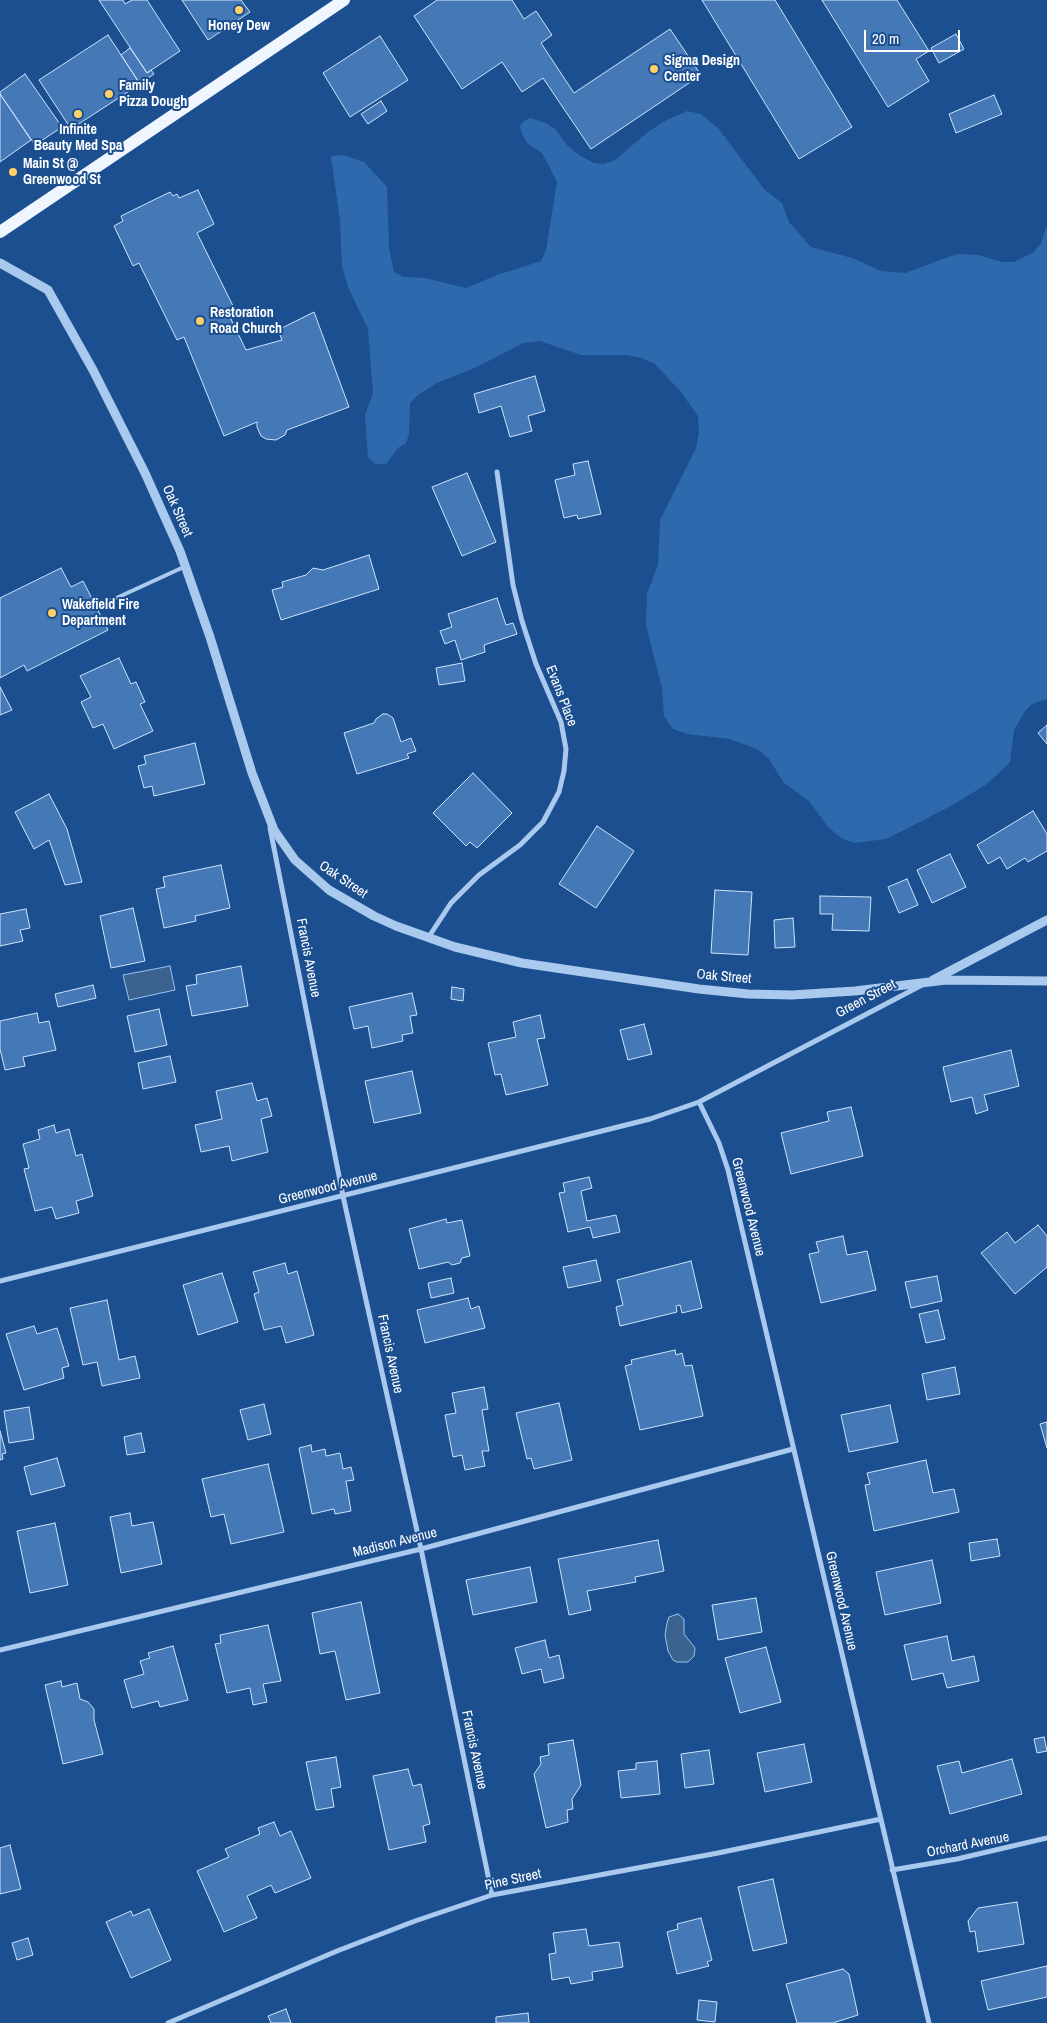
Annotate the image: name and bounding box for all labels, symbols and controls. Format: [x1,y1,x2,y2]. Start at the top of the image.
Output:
marker: Honey Dew [233,4,245,16]
place label: Honey Dew [208,18,270,34]
scale bar [867,20,963,52]
text: 20 m [872,28,899,49]
place label: Sigma Design Center [664,53,740,85]
marker: Sigma Design Center [648,63,660,75]
place label: Family Pizza Dough [119,78,187,110]
marker: Family Pizza Dough [103,88,115,100]
marker: Infinite Beauty Med Spa [72,108,84,120]
place label: Infinite Beauty Med Spa [34,122,122,154]
place label: Main St @ Greenwood St [23,156,101,188]
marker: Main St @ Greenwood St [7,166,19,178]
place label: Restoration Road Church [210,305,282,338]
marker: Restoration Road Church [194,315,206,327]
street label: Oak Street [158,483,196,539]
place label: Wakefield Fire Department [62,597,139,630]
marker: Wakefield Fire Department [46,607,58,619]
street label: Evans Place [542,663,580,729]
street label: Oak Street [316,858,370,902]
street label: Francis Avenue [292,917,324,999]
street label: Oak Street [696,966,752,988]
street label: Green Street [833,976,899,1022]
street label: Greenwood Avenue [728,1156,768,1258]
street label: Greenwood Avenue [277,1168,379,1208]
street label: Francis Avenue [373,1313,407,1395]
street label: Madison Avenue [351,1524,439,1562]
street label: Greenwood Avenue [821,1550,861,1652]
street label: Francis Avenue [457,1709,491,1791]
street label: Orchard Avenue [925,1829,1011,1861]
street label: Pine Street [483,1866,543,1894]

